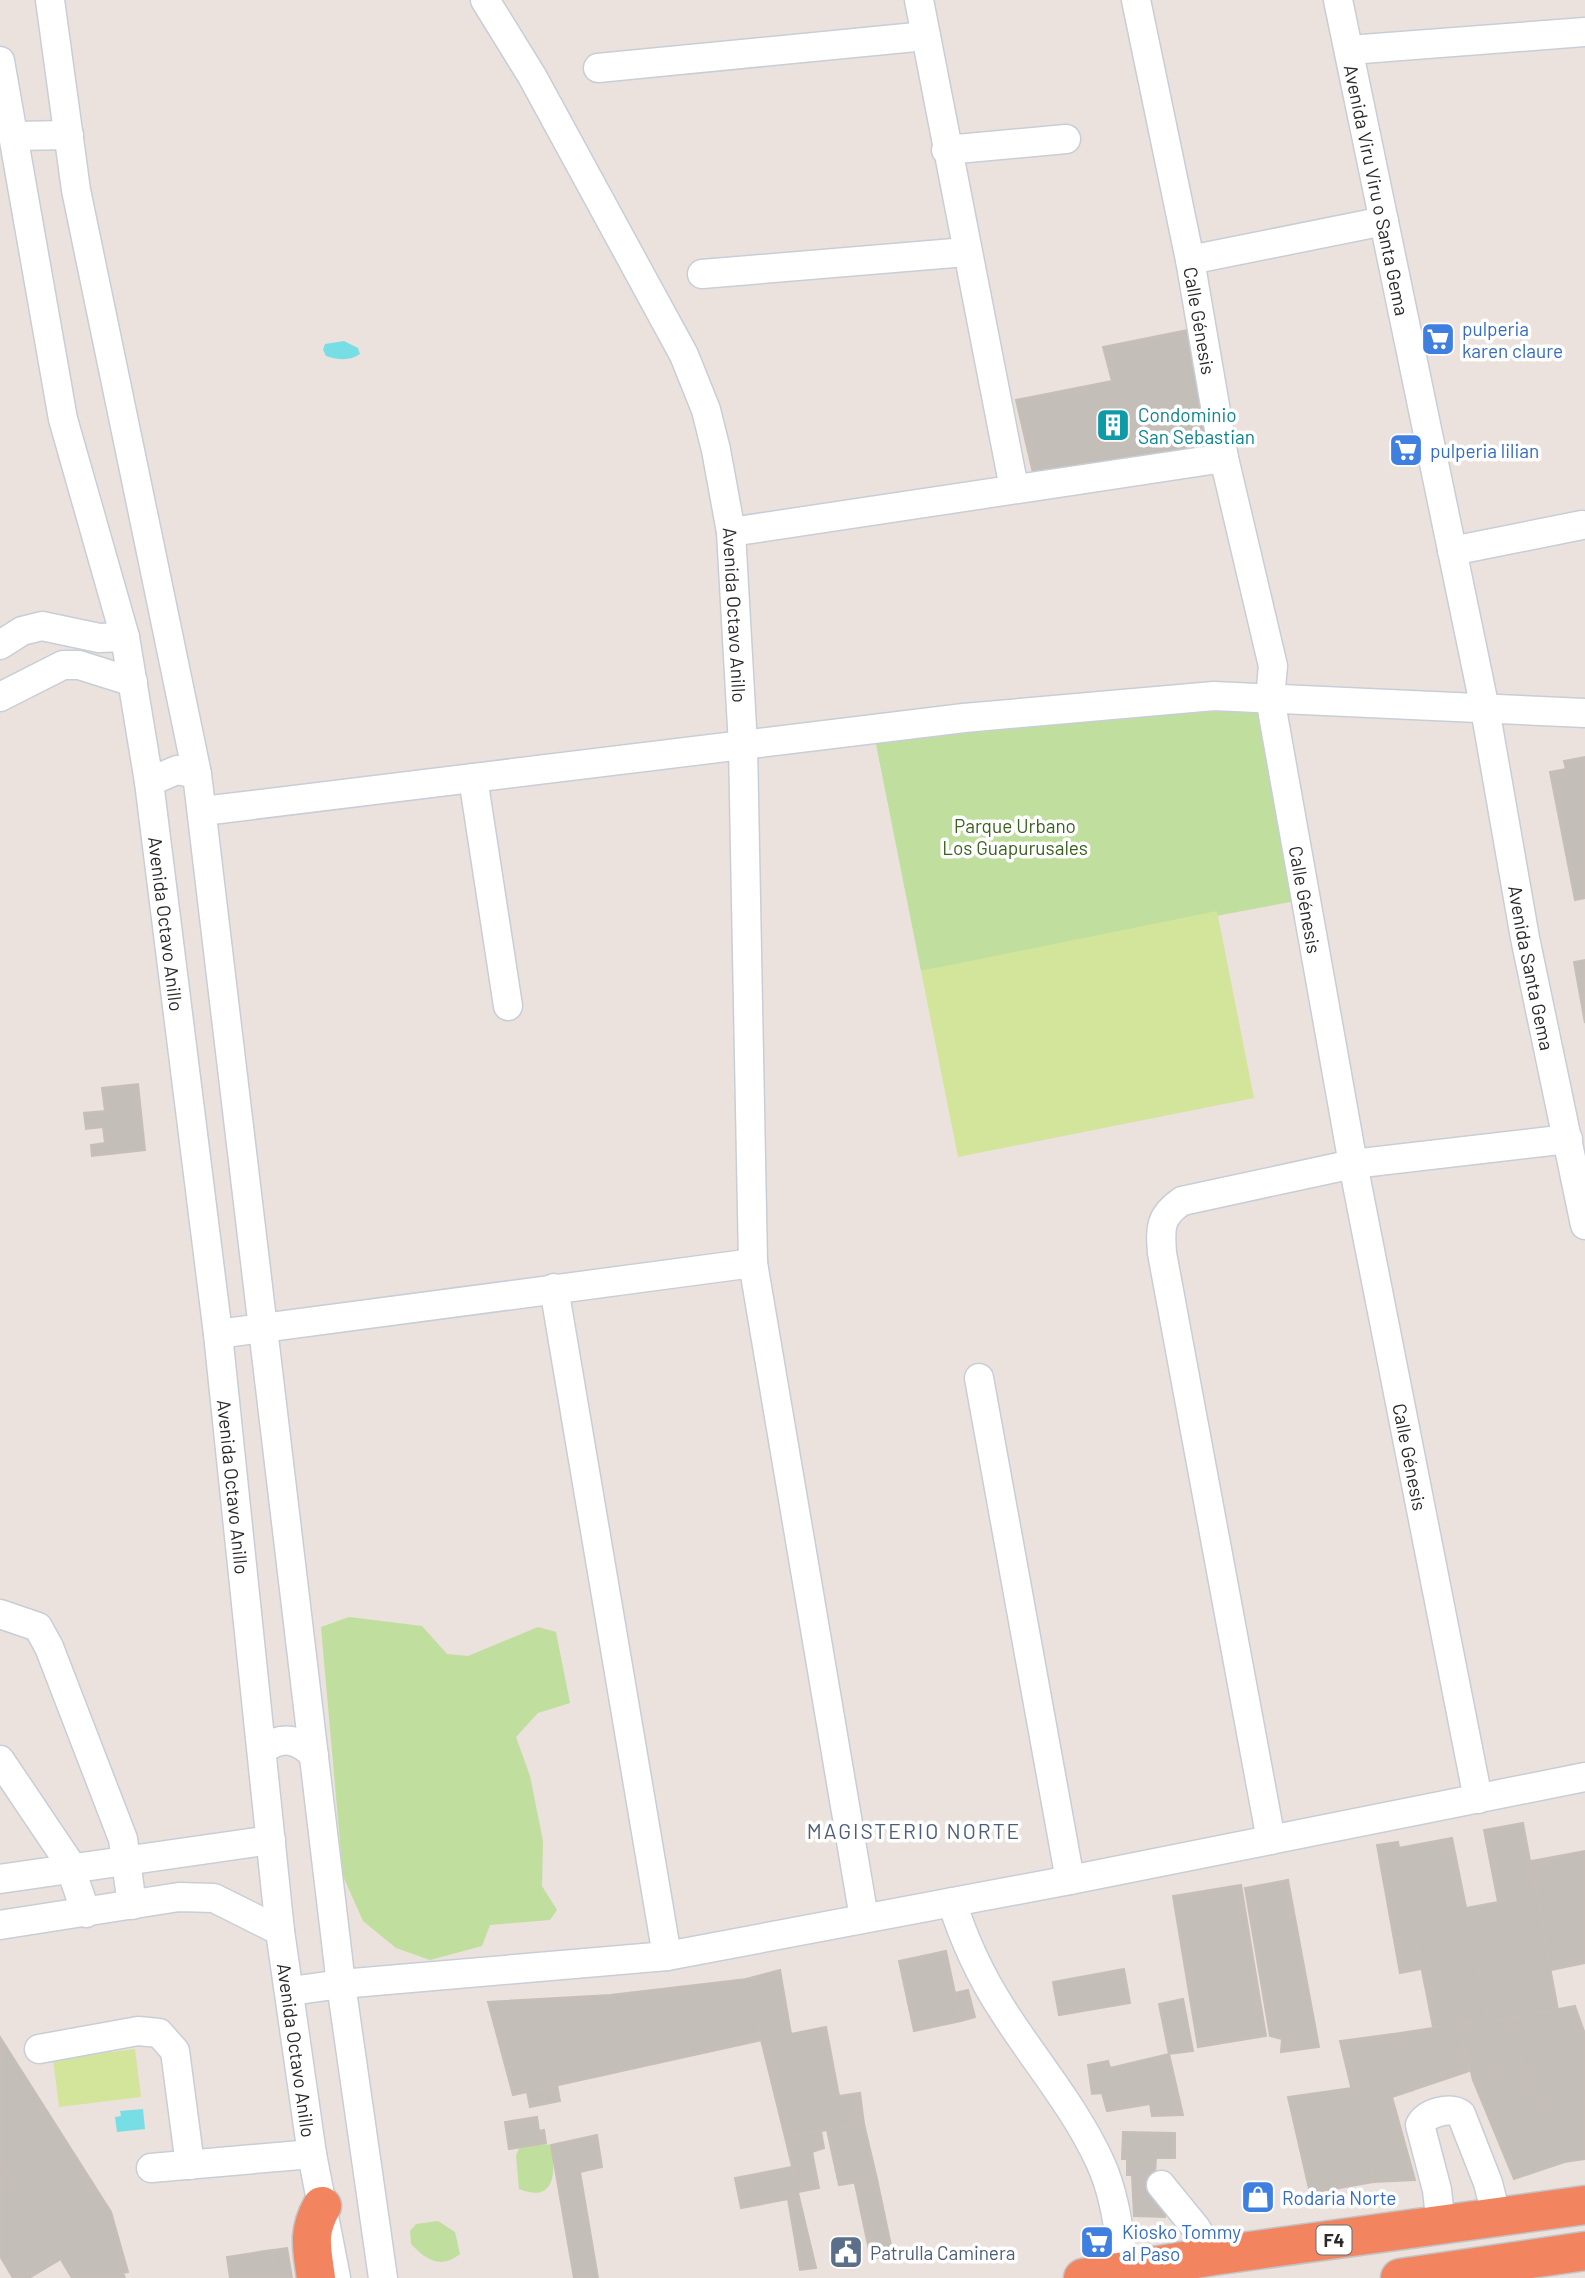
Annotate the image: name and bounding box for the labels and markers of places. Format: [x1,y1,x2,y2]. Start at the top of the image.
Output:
place label: pulperia karen claure [1462,317,1563,362]
supermarket icon: pulperia karen claure [1419,320,1457,358]
place label: Condominio San Sebastian [1138,403,1255,448]
building icon: Condominio San Sebastian [1094,406,1132,444]
supermarket icon: pulperia lilian [1387,431,1425,469]
place label: pulperia lilian [1430,439,1539,462]
shop icon: Rodaria Norte [1239,2178,1277,2216]
place label: Rodaria Norte [1282,2186,1396,2209]
place label: Kiosko Tommy al Paso [1122,2220,1241,2265]
supermarket icon: Kiosko Tommy al Paso [1078,2223,1116,2261]
public building icon: Patrulla Caminera [827,2233,865,2271]
place label: Patrulla Caminera [870,2241,1016,2264]

